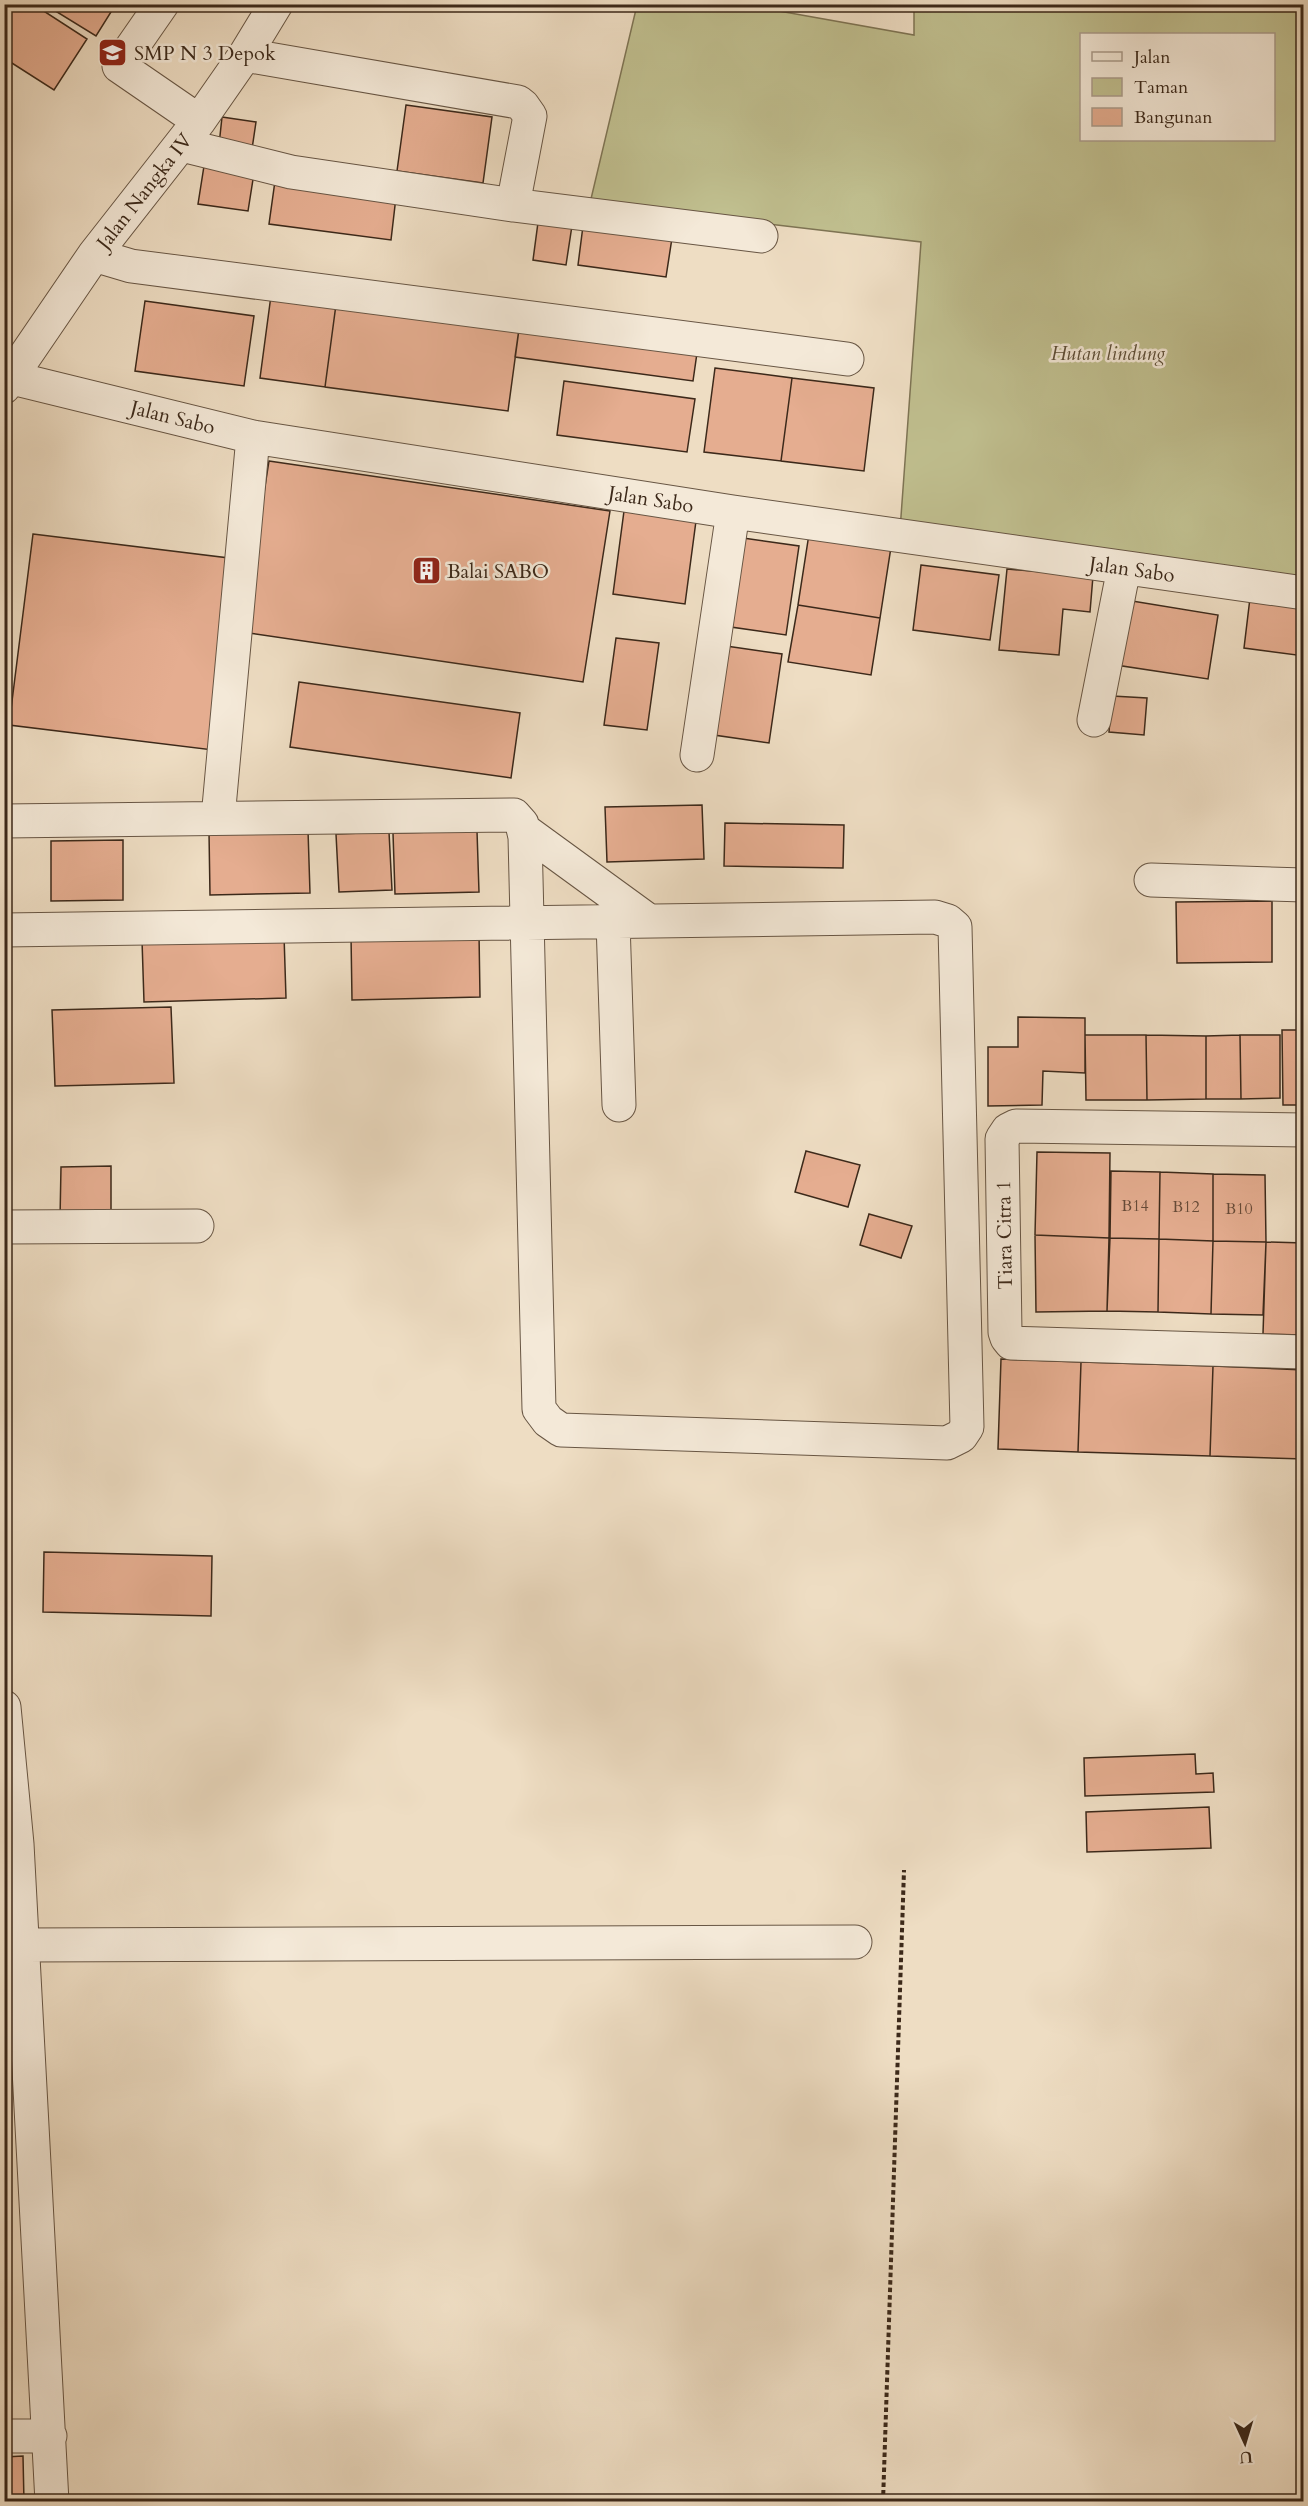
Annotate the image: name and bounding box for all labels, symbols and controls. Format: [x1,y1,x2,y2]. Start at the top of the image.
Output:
legend [1080,33,1275,141]
school or university icon: SMP N 3 Depok [97,37,129,69]
place label: SMP N 3 Depok [134,40,276,67]
text: Jalan [1131,45,1171,70]
text: Taman [1134,75,1189,100]
text: Bangunan [1134,105,1213,130]
street label: Jalan Nangka IV [89,127,198,257]
park label: Hutan lindung [1051,340,1165,367]
street label: Jalan Sabo [125,393,218,441]
street label: Jalan Sabo [603,479,696,520]
street label: Jalan Sabo [1084,550,1177,589]
building icon: Balai SABO [410,555,442,587]
place label: Balai SABO [447,558,549,585]
street label: Tiara Citra 1 [990,1180,1019,1290]
house number: B14 [1121,1195,1149,1217]
house number: B12 [1172,1196,1200,1218]
house number: B10 [1225,1198,1253,1220]
north arrow [1215,2413,1275,2473]
text: U [1239,2446,1253,2468]

